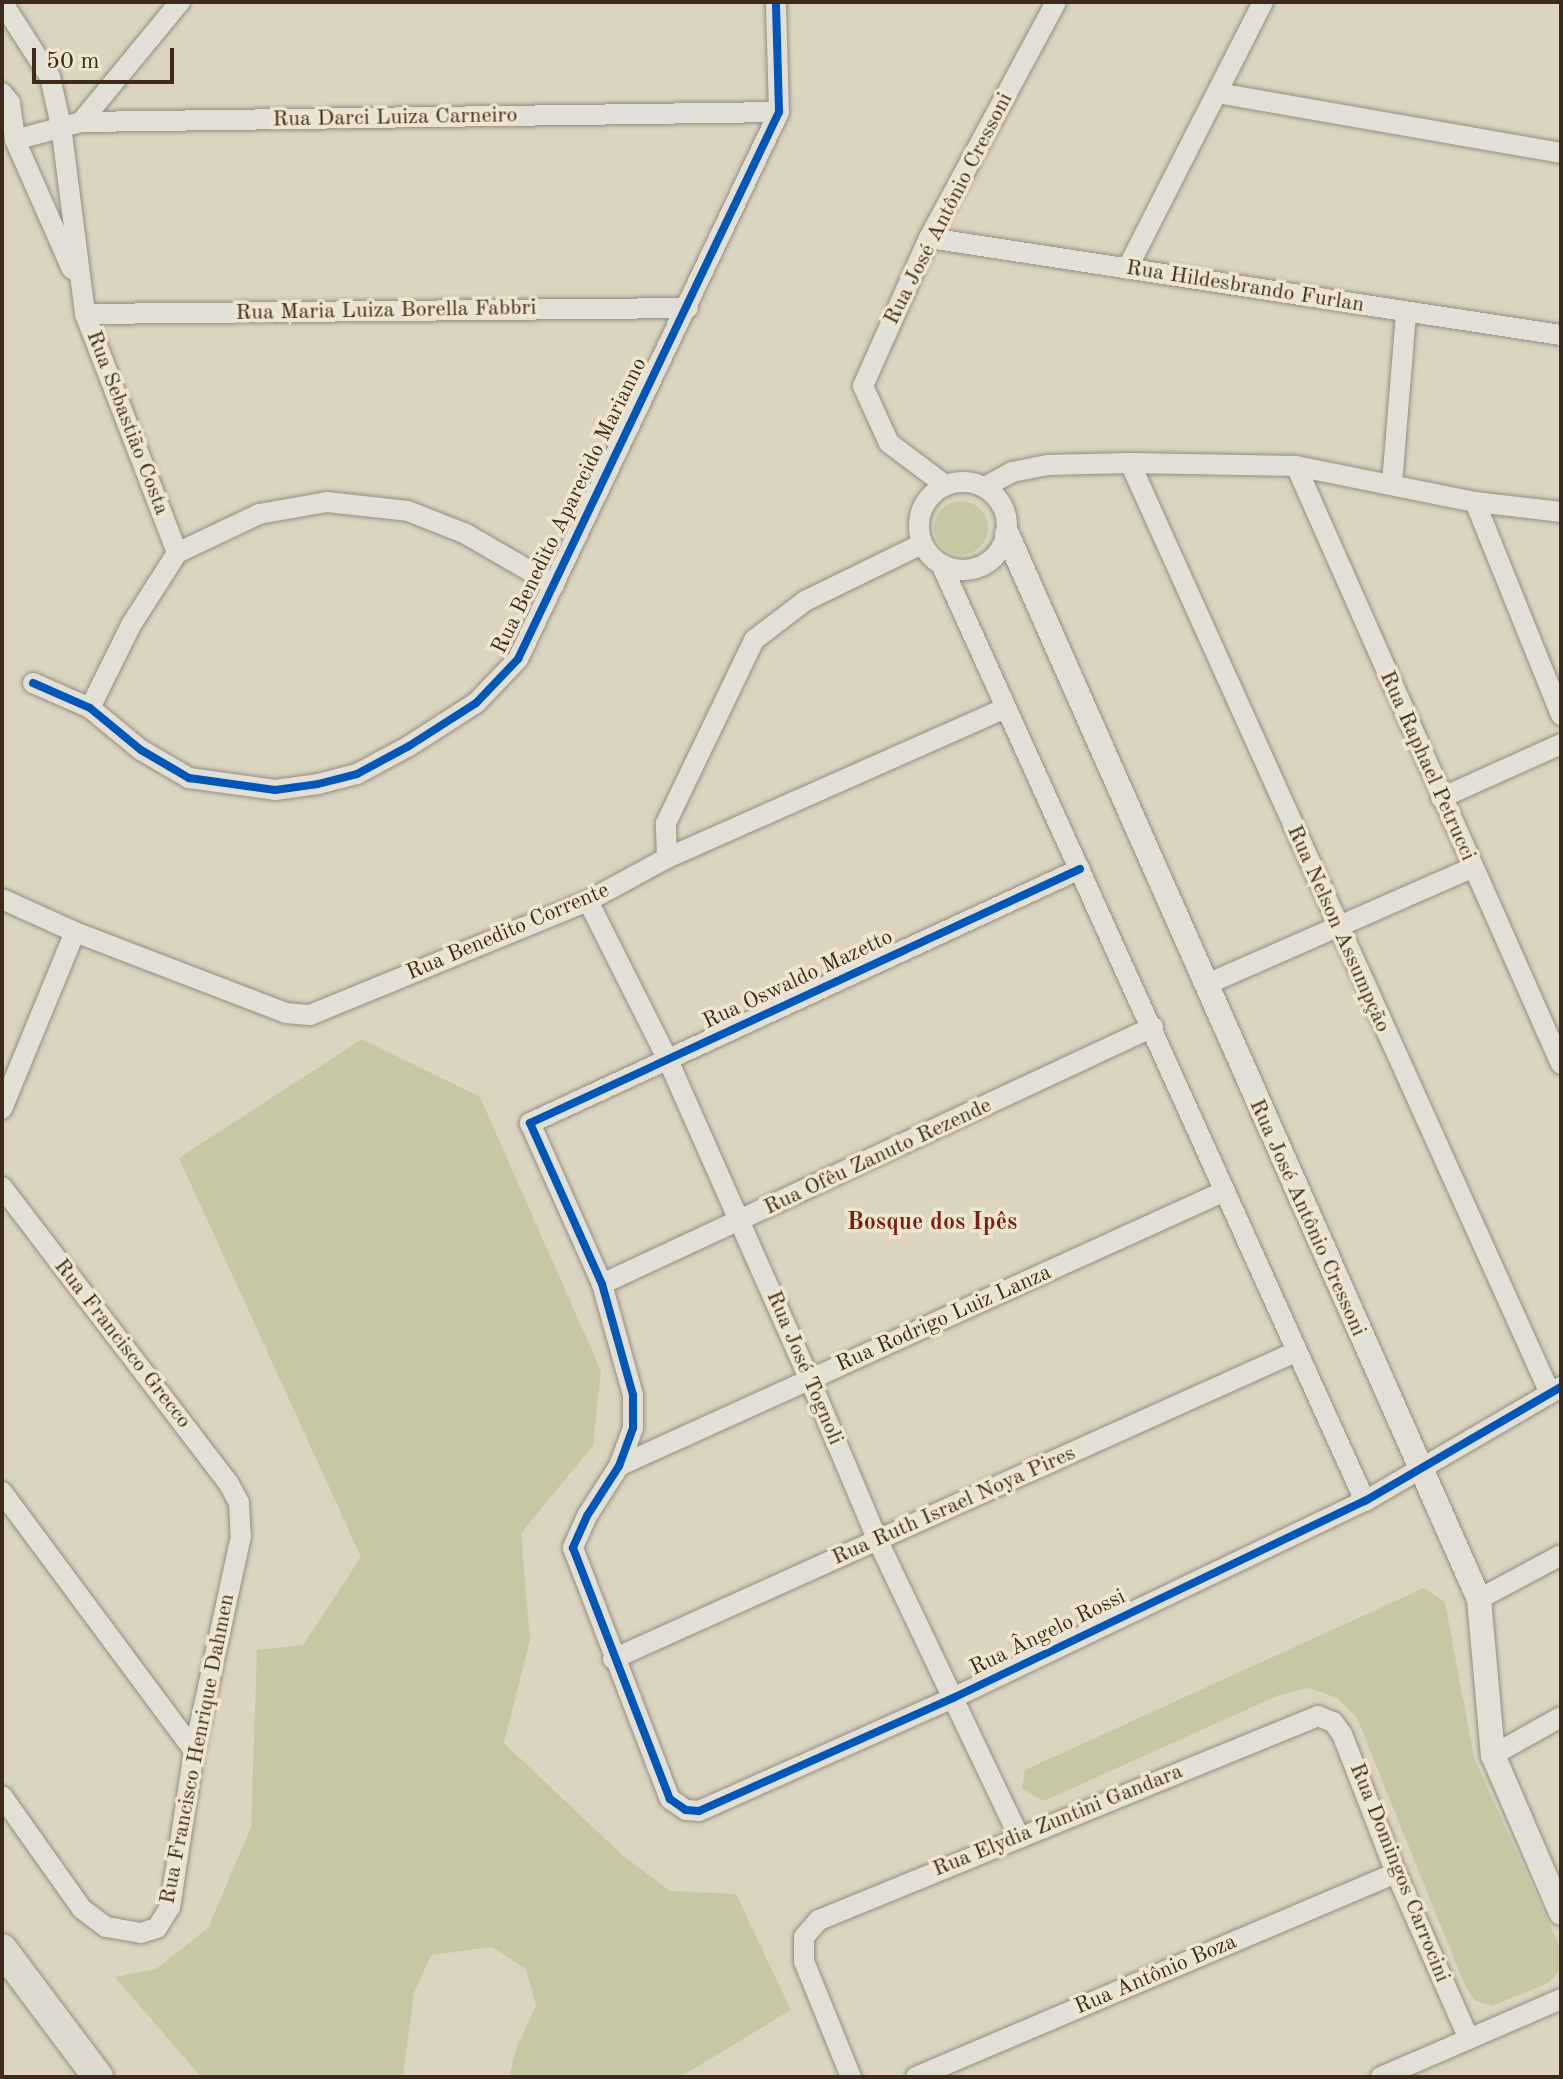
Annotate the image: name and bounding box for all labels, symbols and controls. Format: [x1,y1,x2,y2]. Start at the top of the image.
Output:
scale bar [36,32,178,82]
text: 50 m [46,50,100,74]
street label: Rua José Antônio Cressoni [879,88,1019,330]
street label: Rua Darci Luiza Carneiro [272,103,518,133]
street label: Rua Hildesbrando Furlan [1124,255,1366,319]
street label: Rua Maria Luiza Borella Fabbri [235,295,537,327]
street label: Rua Sebastião Costa [80,327,174,519]
street label: Rua Benedito Aparecido Marianno [487,354,653,658]
street label: Rua Raphael Petrucci [1373,667,1481,865]
street label: Rua Nelson Assumpção [1280,821,1396,1037]
street label: Rua Benedito Corrente [403,877,613,987]
street label: Rua Oswaldo Mazetto [699,924,897,1036]
street label: Rua Ofêu Zanuto Rezende [760,1093,996,1221]
street label: Rua José Antônio Cressoni [1243,1095,1371,1341]
district label: Bosque dos Ipês [847,1210,1017,1238]
street label: Rua Francisco Grecco [48,1254,196,1434]
street label: Rua Rodrigo Luiz Lanza [832,1260,1056,1378]
street label: Rua José Tognoli [760,1287,848,1449]
street label: Rua Ruth Israel Noya Pires [828,1440,1080,1572]
street label: Rua Ângelo Rossi [966,1584,1130,1682]
street label: Rua Francisco Henrique Dahmen [155,1592,241,1906]
street label: Rua Elydia Zuntini Gandara [929,1759,1187,1883]
street label: Rua Domingos Carrocini [1343,1759,1455,1987]
street label: Rua Antônio Boza [1071,1929,1241,2021]

